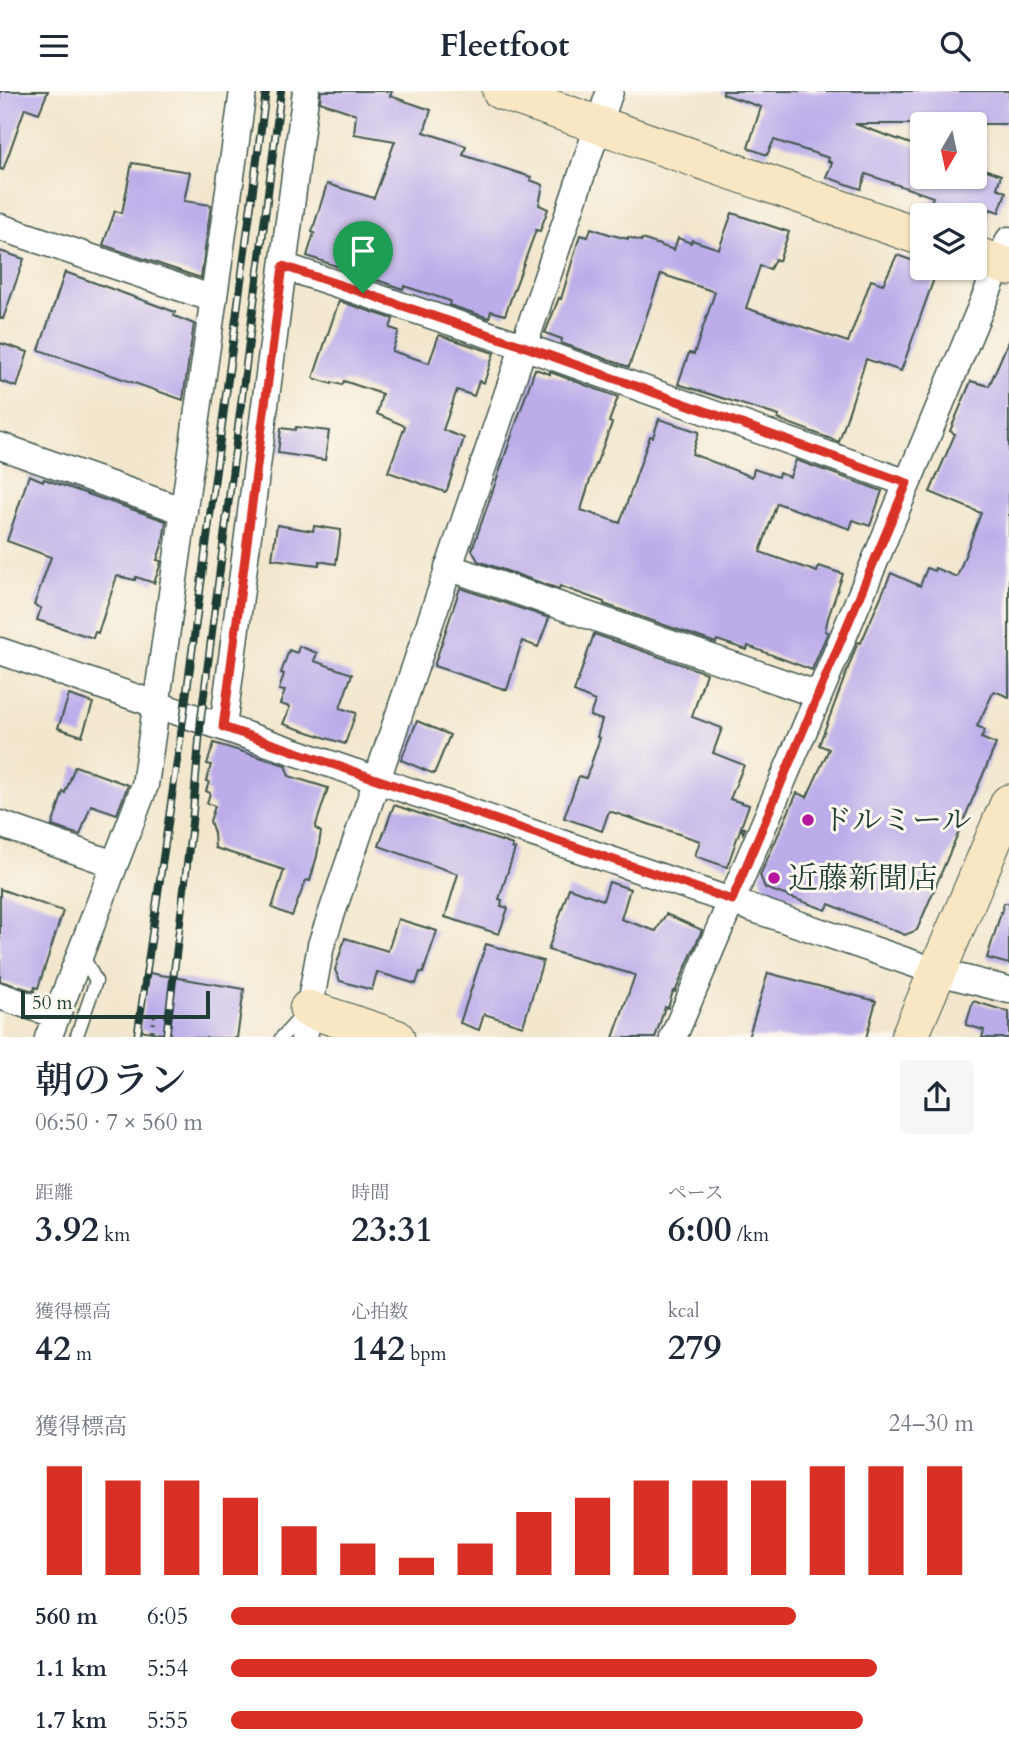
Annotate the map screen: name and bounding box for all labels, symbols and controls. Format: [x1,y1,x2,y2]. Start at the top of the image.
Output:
text: Fleetfoot [440,24,569,68]
icon: menu [35,27,73,65]
icon: search [936,27,974,65]
north arrow [910,112,987,189]
map controls [910,112,987,280]
button: layers [910,203,987,280]
pin [333,221,393,293]
icon: arrive [344,232,382,270]
place label: ドルミール [822,800,971,841]
marker: ドルミール [800,812,816,828]
place label: 近藤新聞店 [788,858,938,899]
marker: 近藤新聞店 [766,870,782,886]
scale bar [21,989,210,1020]
text: 50 m [32,990,73,1016]
text: 朝のラン [35,1055,187,1107]
button: share [900,1060,974,1134]
text: 06:50 · 7 × 560 m [35,1107,203,1138]
text: 距離 [35,1180,73,1206]
text: 時間 [351,1180,389,1206]
text: ペース [668,1180,724,1206]
text: 3.92 [35,1206,99,1254]
text: 23:31 [351,1206,433,1254]
text: 6:00 [668,1206,732,1254]
text: km [99,1222,130,1248]
text: /km [732,1222,769,1248]
text: kcal [668,1298,700,1324]
text: 獲得標高 [35,1299,111,1325]
text: 心拍数 [351,1299,408,1325]
text: 279 [668,1324,721,1372]
text: 42 [35,1325,71,1373]
text: 142 [351,1325,405,1373]
text: m [71,1341,92,1367]
text: bpm [405,1341,447,1367]
text: 24–30 m [889,1408,974,1439]
text: 獲得標高 [35,1411,127,1442]
text: 560 m [35,1601,98,1632]
text: 6:05 [147,1601,188,1632]
text: 1.1 km [35,1653,107,1684]
text: 5:54 [147,1653,188,1684]
text: 1.7 km [35,1705,107,1736]
text: 5:55 [147,1705,188,1736]

